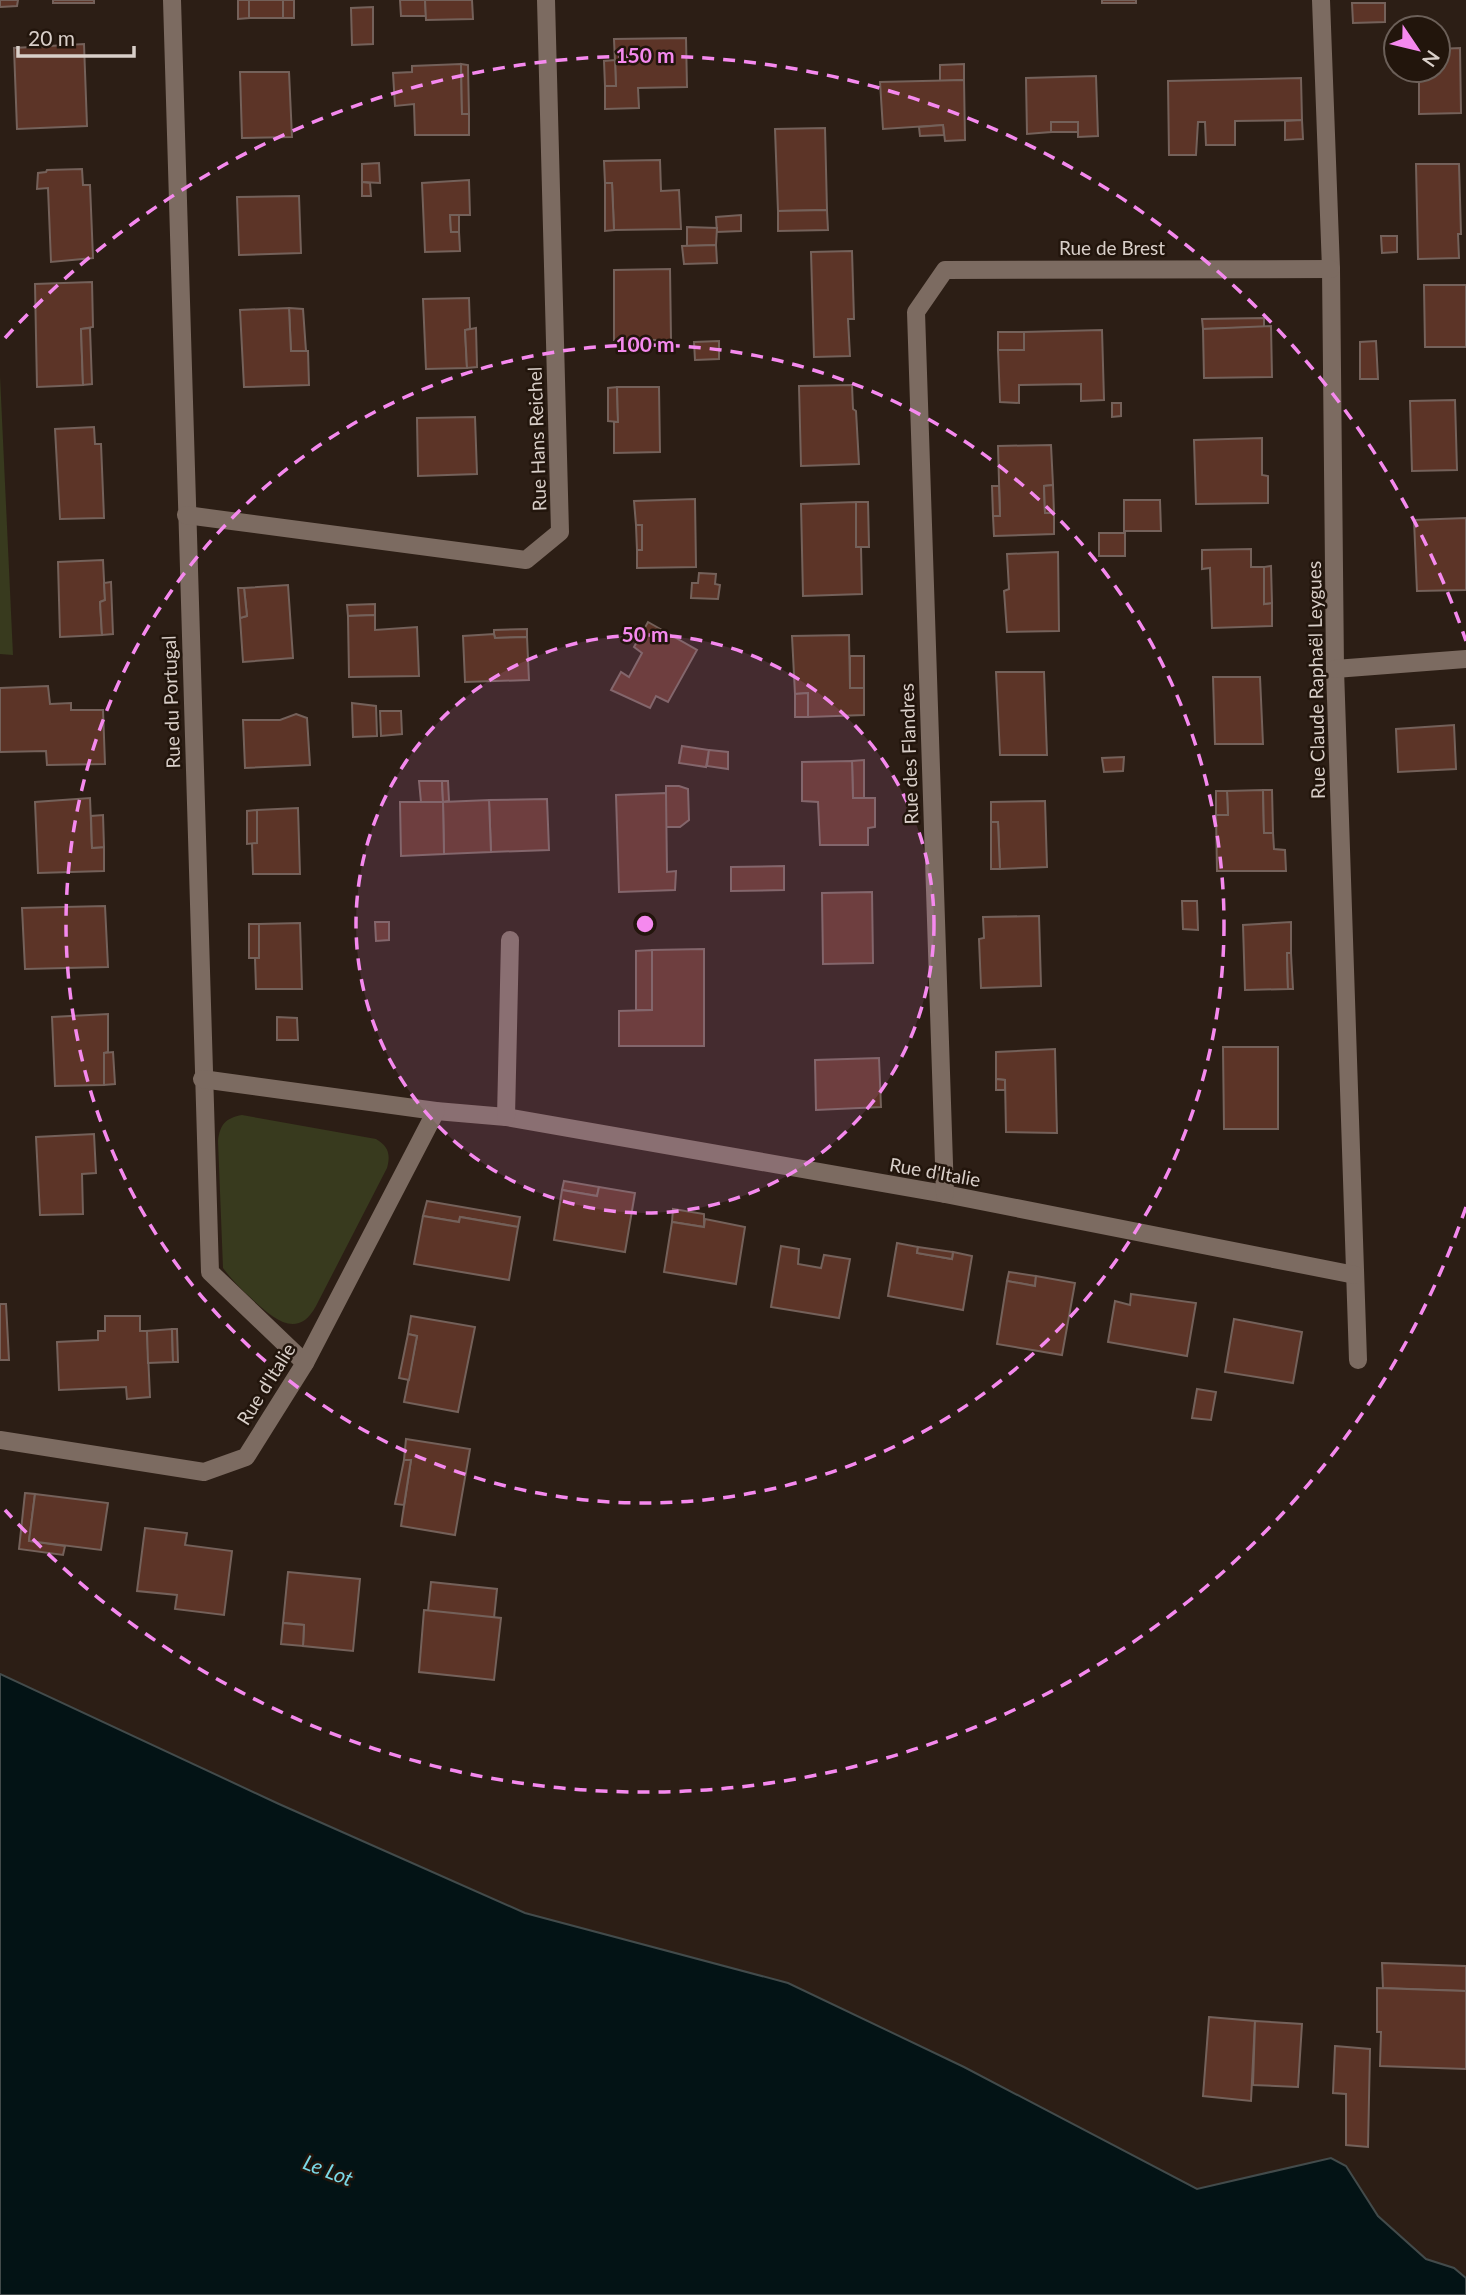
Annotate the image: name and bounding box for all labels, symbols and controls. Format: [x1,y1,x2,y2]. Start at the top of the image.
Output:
scale bar [18,14,133,58]
north arrow [1382,14,1452,84]
text: 20 m [28,25,75,50]
text: 150 m [615,42,675,67]
text: N [1418,46,1445,72]
street label: Rue de Brest [1059,236,1165,259]
text: 100 m [615,331,675,356]
street label: Rue Hans Reichel [522,366,551,512]
street label: Rue Claude Raphaël Leygues [1302,561,1329,799]
text: 50 m [621,621,669,646]
street label: Rue du Portugal [157,635,184,769]
street label: Rue des Flandres [895,683,922,825]
centre of rings [633,912,657,936]
street label: Rue d'Italie [888,1152,982,1191]
street label: Rue d'Italie [231,1339,300,1429]
water label: Le Lot [300,2149,358,2191]

